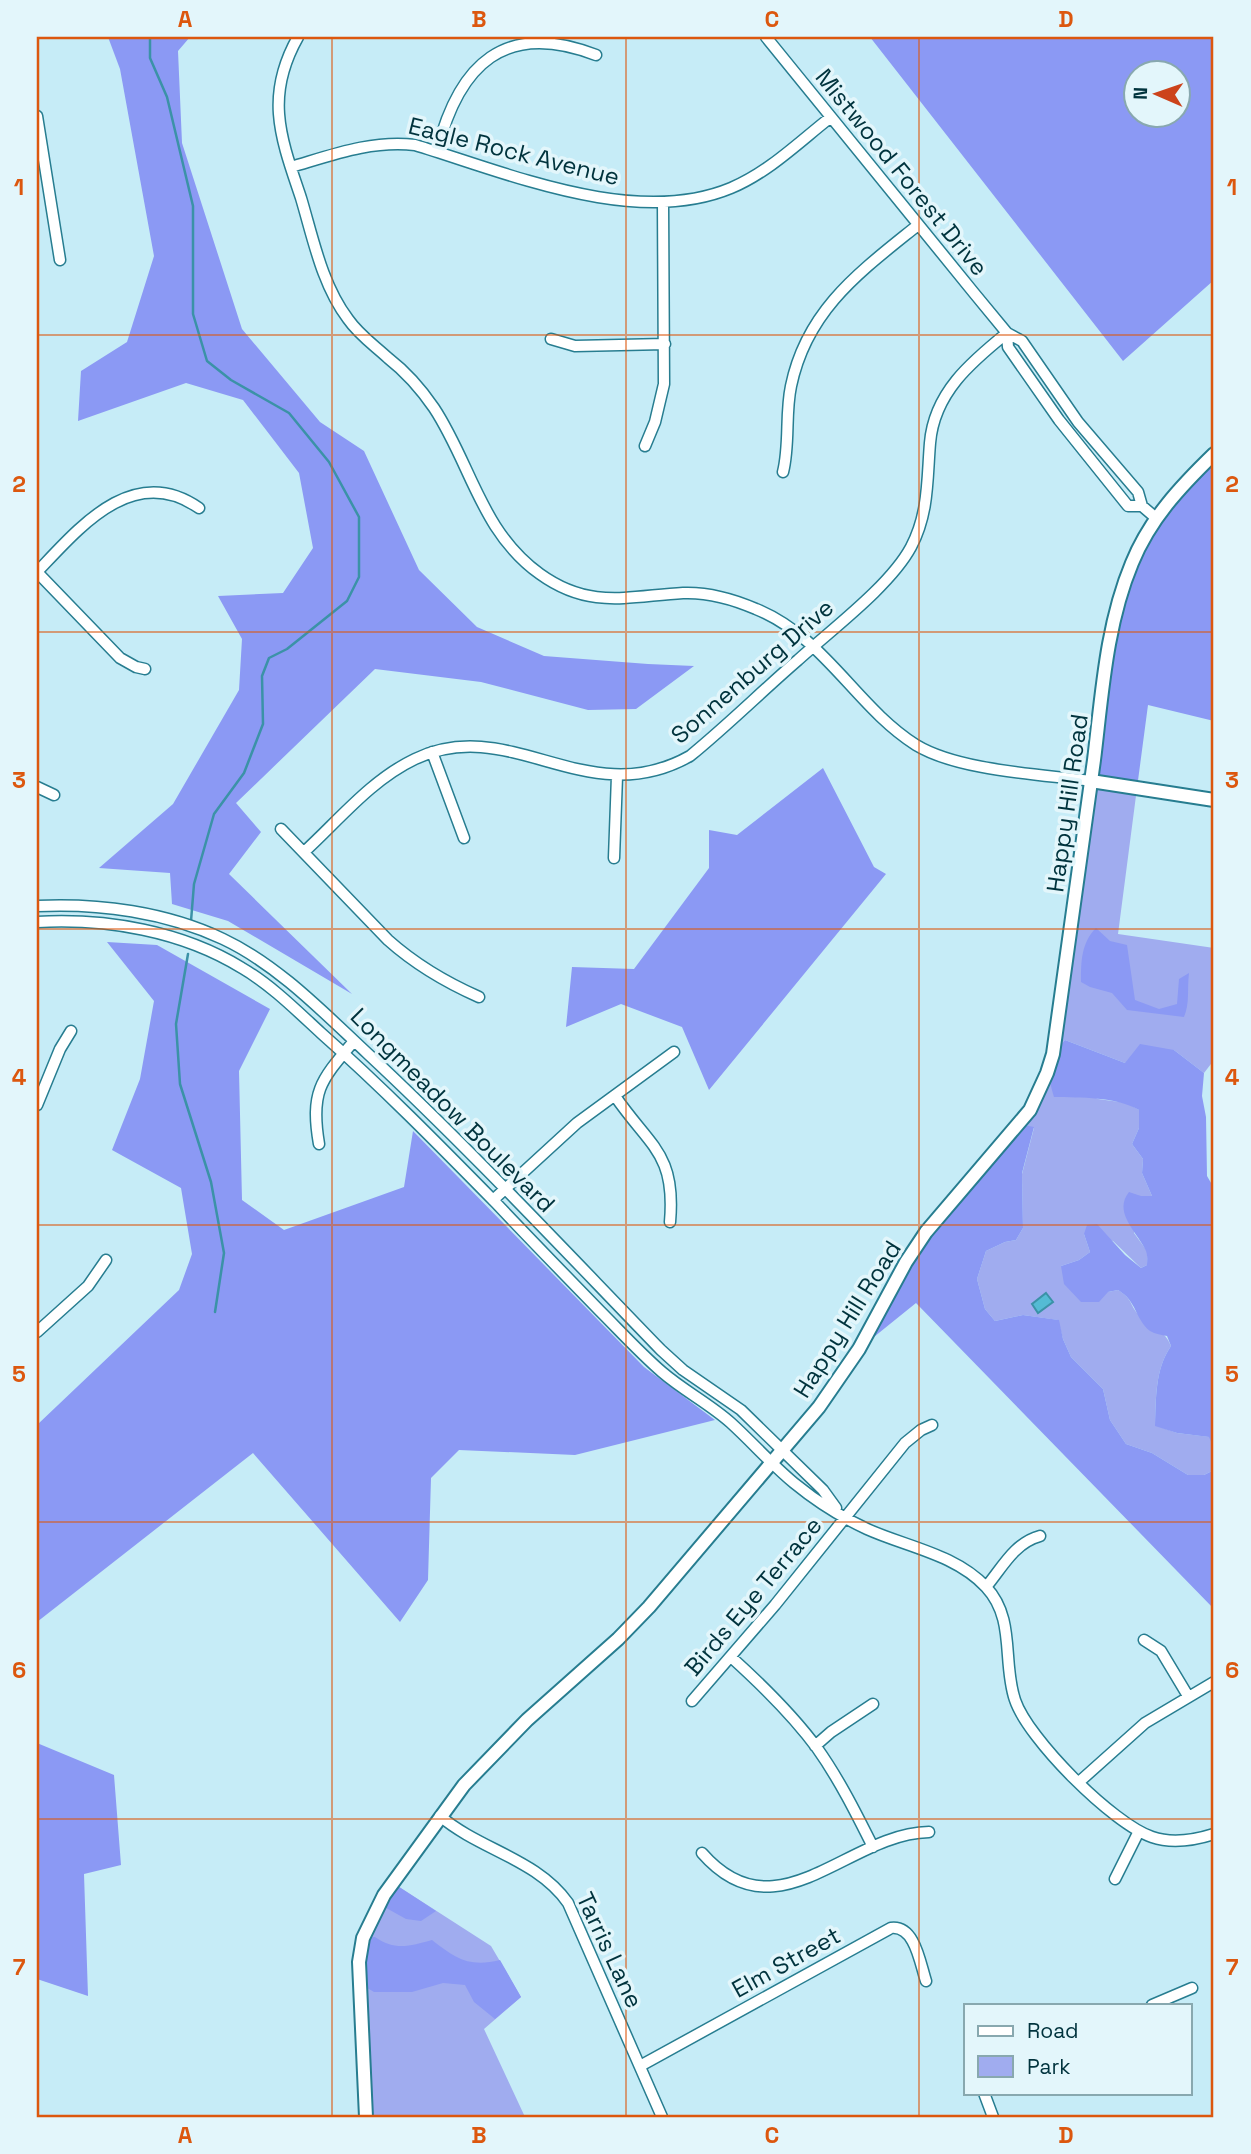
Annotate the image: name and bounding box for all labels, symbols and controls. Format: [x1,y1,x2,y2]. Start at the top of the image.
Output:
text: A [178,4,193,34]
text: B [471,4,487,34]
text: C [765,4,779,34]
text: D [1058,4,1074,34]
north arrow [1122,60,1192,130]
street label: Mistwood Forest Drive [809,62,995,282]
text: N [1128,87,1153,100]
street label: Eagle Rock Avenue [405,110,623,192]
text: 1 [14,172,24,202]
text: 1 [1227,172,1237,202]
text: 2 [12,469,26,499]
text: 2 [1225,469,1239,499]
street label: Sonnenburg Drive [664,592,840,750]
street label: Happy Hill Road [1039,712,1095,894]
text: 3 [12,765,26,795]
text: 3 [1225,765,1239,795]
street label: Longmeadow Boulevard [344,1001,562,1219]
text: 4 [12,1062,27,1092]
text: 4 [1225,1062,1240,1092]
street label: Happy Hill Road [786,1235,908,1403]
text: 5 [12,1359,26,1389]
text: 5 [1225,1359,1239,1389]
street label: Birds Eye Terrace [677,1510,829,1682]
text: 6 [12,1655,26,1685]
text: 6 [1225,1655,1239,1685]
street label: Tarris Lane [570,1887,650,2013]
street label: Elm Street [726,1919,846,2005]
text: 7 [13,1952,26,1982]
text: 7 [1226,1952,1239,1982]
legend [964,2004,1192,2094]
text: Road [1027,2017,1079,2044]
text: Park [1027,2053,1071,2080]
text: A [178,2120,193,2150]
text: B [471,2120,487,2150]
text: C [765,2120,779,2150]
text: D [1058,2120,1074,2150]

